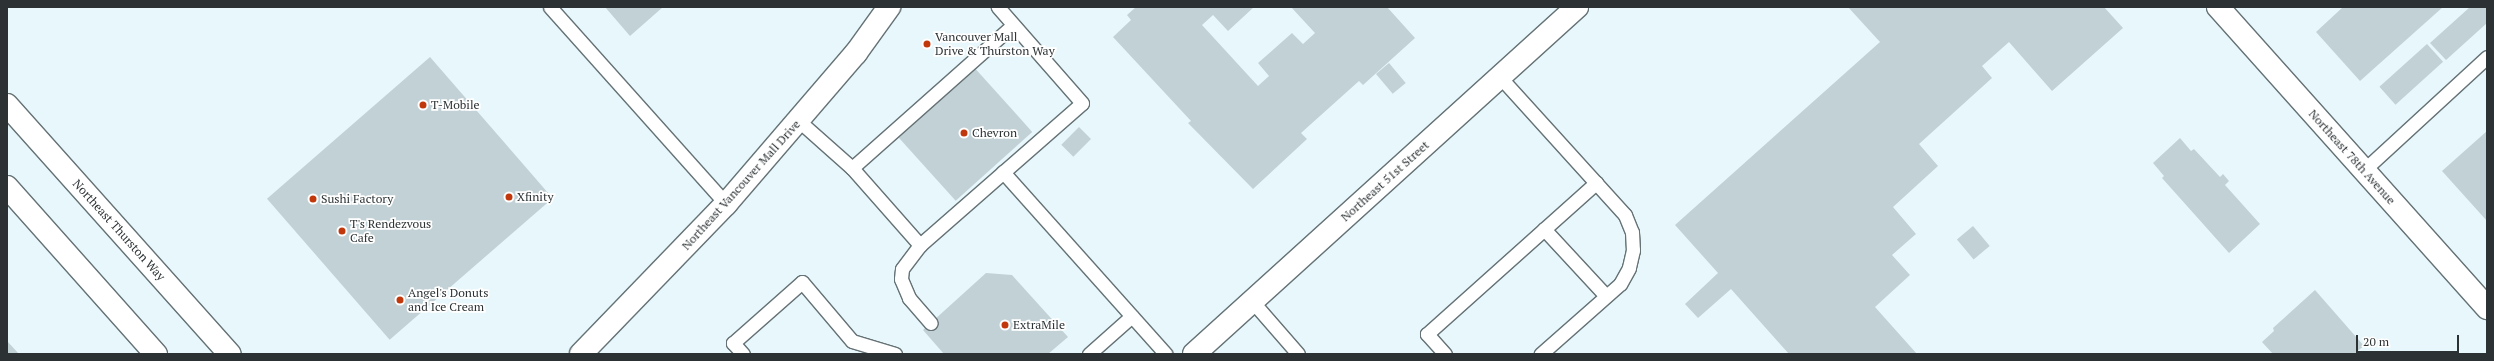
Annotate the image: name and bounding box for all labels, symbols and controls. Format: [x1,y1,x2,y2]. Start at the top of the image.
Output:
place label: Vancouver Mall Drive & Thurston Way [935,30,1055,58]
marker: Vancouver Mall Drive & Thurston Way [922,39,932,49]
place label: T-Mobile [431,98,480,112]
marker: T-Mobile [418,100,428,110]
street label: Northeast 78th Avenue [2306,107,2398,207]
street label: Northeast Vancouver Mall Drive [679,117,803,253]
place label: Chevron [972,126,1017,140]
marker: Chevron [959,128,969,138]
street label: Northeast 51st Street [1338,138,1432,224]
street label: Northeast Thurston Way [70,176,168,284]
place label: Xfinity [517,190,553,204]
place label: Sushi Factory [321,192,393,206]
marker: Xfinity [504,192,514,202]
marker: Sushi Factory [308,194,318,204]
place label: T's Rendezvous Cafe [350,217,431,245]
marker: T's Rendezvous Cafe [337,226,347,236]
place label: Angel's Donuts and Ice Cream [408,286,489,314]
marker: Angel's Donuts and Ice Cream [395,295,405,305]
place label: ExtraMile [1013,318,1065,332]
marker: ExtraMile [1000,320,1010,330]
scale bar [2358,327,2461,353]
text: 20 m [2363,334,2389,349]

